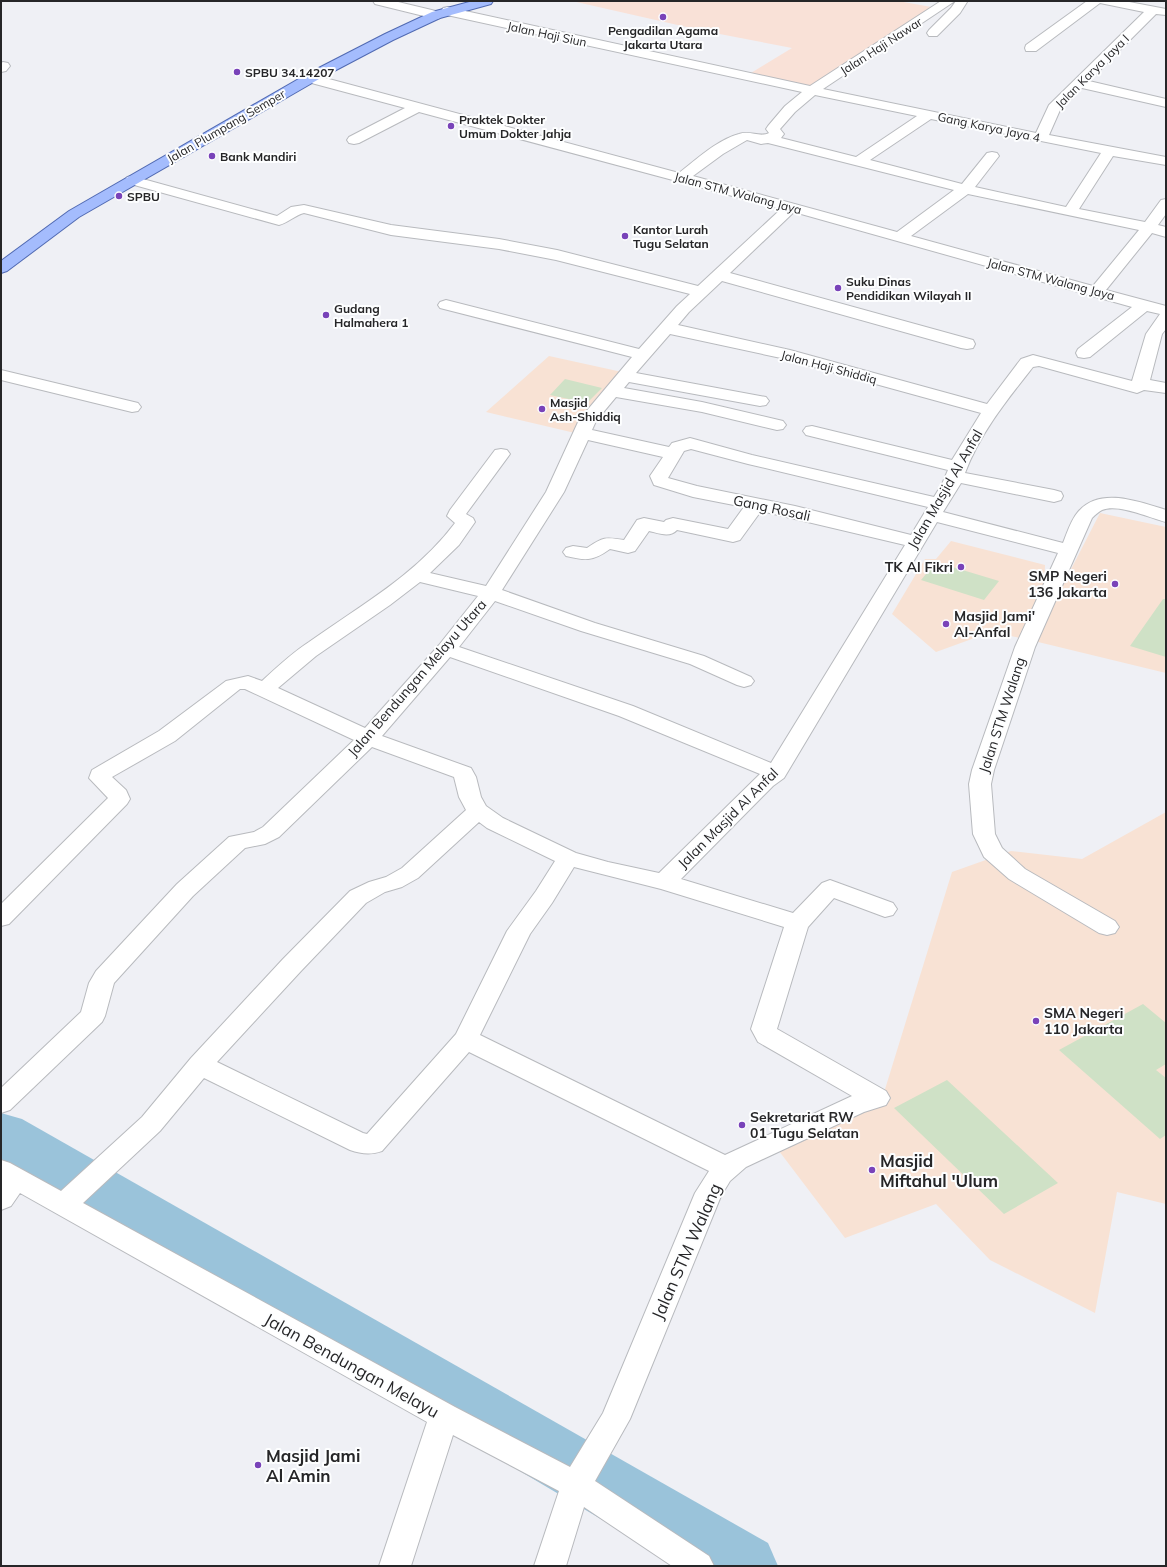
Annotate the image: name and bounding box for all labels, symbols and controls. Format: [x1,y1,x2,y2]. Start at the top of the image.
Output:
marker: Pengadilan Agama Jakarta Utara [658,12,668,22]
street label: Jalan Haji Nawar [837,14,925,78]
street label: Jalan Haji Siun [506,18,588,50]
place label: Pengadilan Agama Jakarta Utara [608,23,718,52]
street label: Jalan Karya Jaya I [1052,31,1132,111]
place label: SPBU 34.14207 [245,65,335,80]
marker: SPBU 34.14207 [232,67,242,77]
street label: Jalan Plumpang Semper [164,86,288,166]
street label: Gang Karya Jaya 4 [936,109,1042,145]
place label: Praktek Dokter Umum Dokter Jahja [459,112,571,141]
marker: Praktek Dokter Umum Dokter Jahja [446,121,456,131]
place label: Bank Mandiri [220,149,296,164]
marker: Bank Mandiri [207,151,217,161]
street label: Jalan STM Walang Jaya [673,169,803,217]
place label: SPBU [127,189,160,204]
marker: SPBU [114,191,124,201]
place label: Kantor Lurah Tugu Selatan [633,222,709,251]
marker: Kantor Lurah Tugu Selatan [620,231,630,241]
street label: Jalan STM Walang Jaya [986,255,1116,303]
place label: Suku Dinas Pendidikan Wilayah II [846,274,971,303]
marker: Suku Dinas Pendidikan Wilayah II [833,283,843,293]
place label: Gudang Halmahera 1 [334,301,409,330]
marker: Gudang Halmahera 1 [321,310,331,320]
street label: Jalan Haji Shiddiq [780,347,878,387]
place label: Masjid Ash-Shiddiq [550,395,621,424]
marker: Masjid Ash-Shiddiq [537,404,547,414]
street label: Jalan Masjid Al Anfal [903,426,987,552]
street label: Gang Rosali [732,491,812,525]
place label: TK Al Fikri [885,558,953,576]
marker: TK Al Fikri [956,562,966,572]
place label: SMP Negeri 136 Jakarta [1028,567,1107,601]
marker: SMP Negeri 136 Jakarta [1110,579,1120,589]
street label: Jalan Bendungan Melayu Utara [344,596,490,760]
place label: Masjid Jami' Al-Anfal [954,607,1035,641]
marker: Masjid Jami' Al-Anfal [941,619,951,629]
street label: Jalan STM Walang [975,655,1029,775]
street label: Jalan Masjid Al Anfal [674,764,782,872]
place label: SMA Negeri 110 Jakarta [1044,1004,1123,1038]
marker: SMA Negeri 110 Jakarta [1031,1016,1041,1026]
place label: Sekretariat RW 01 Tugu Selatan [750,1108,859,1142]
marker: Sekretariat RW 01 Tugu Selatan [737,1120,747,1130]
place label: Masjid Miftahul 'Ulum [880,1150,998,1191]
marker: Masjid Miftahul 'Ulum [867,1165,877,1175]
street label: Jalan STM Walang [647,1180,726,1323]
street label: Jalan Bendungan Melayu [260,1308,443,1423]
place label: Masjid Jami Al Amin [266,1445,360,1486]
marker: Masjid Jami Al Amin [253,1460,263,1470]

